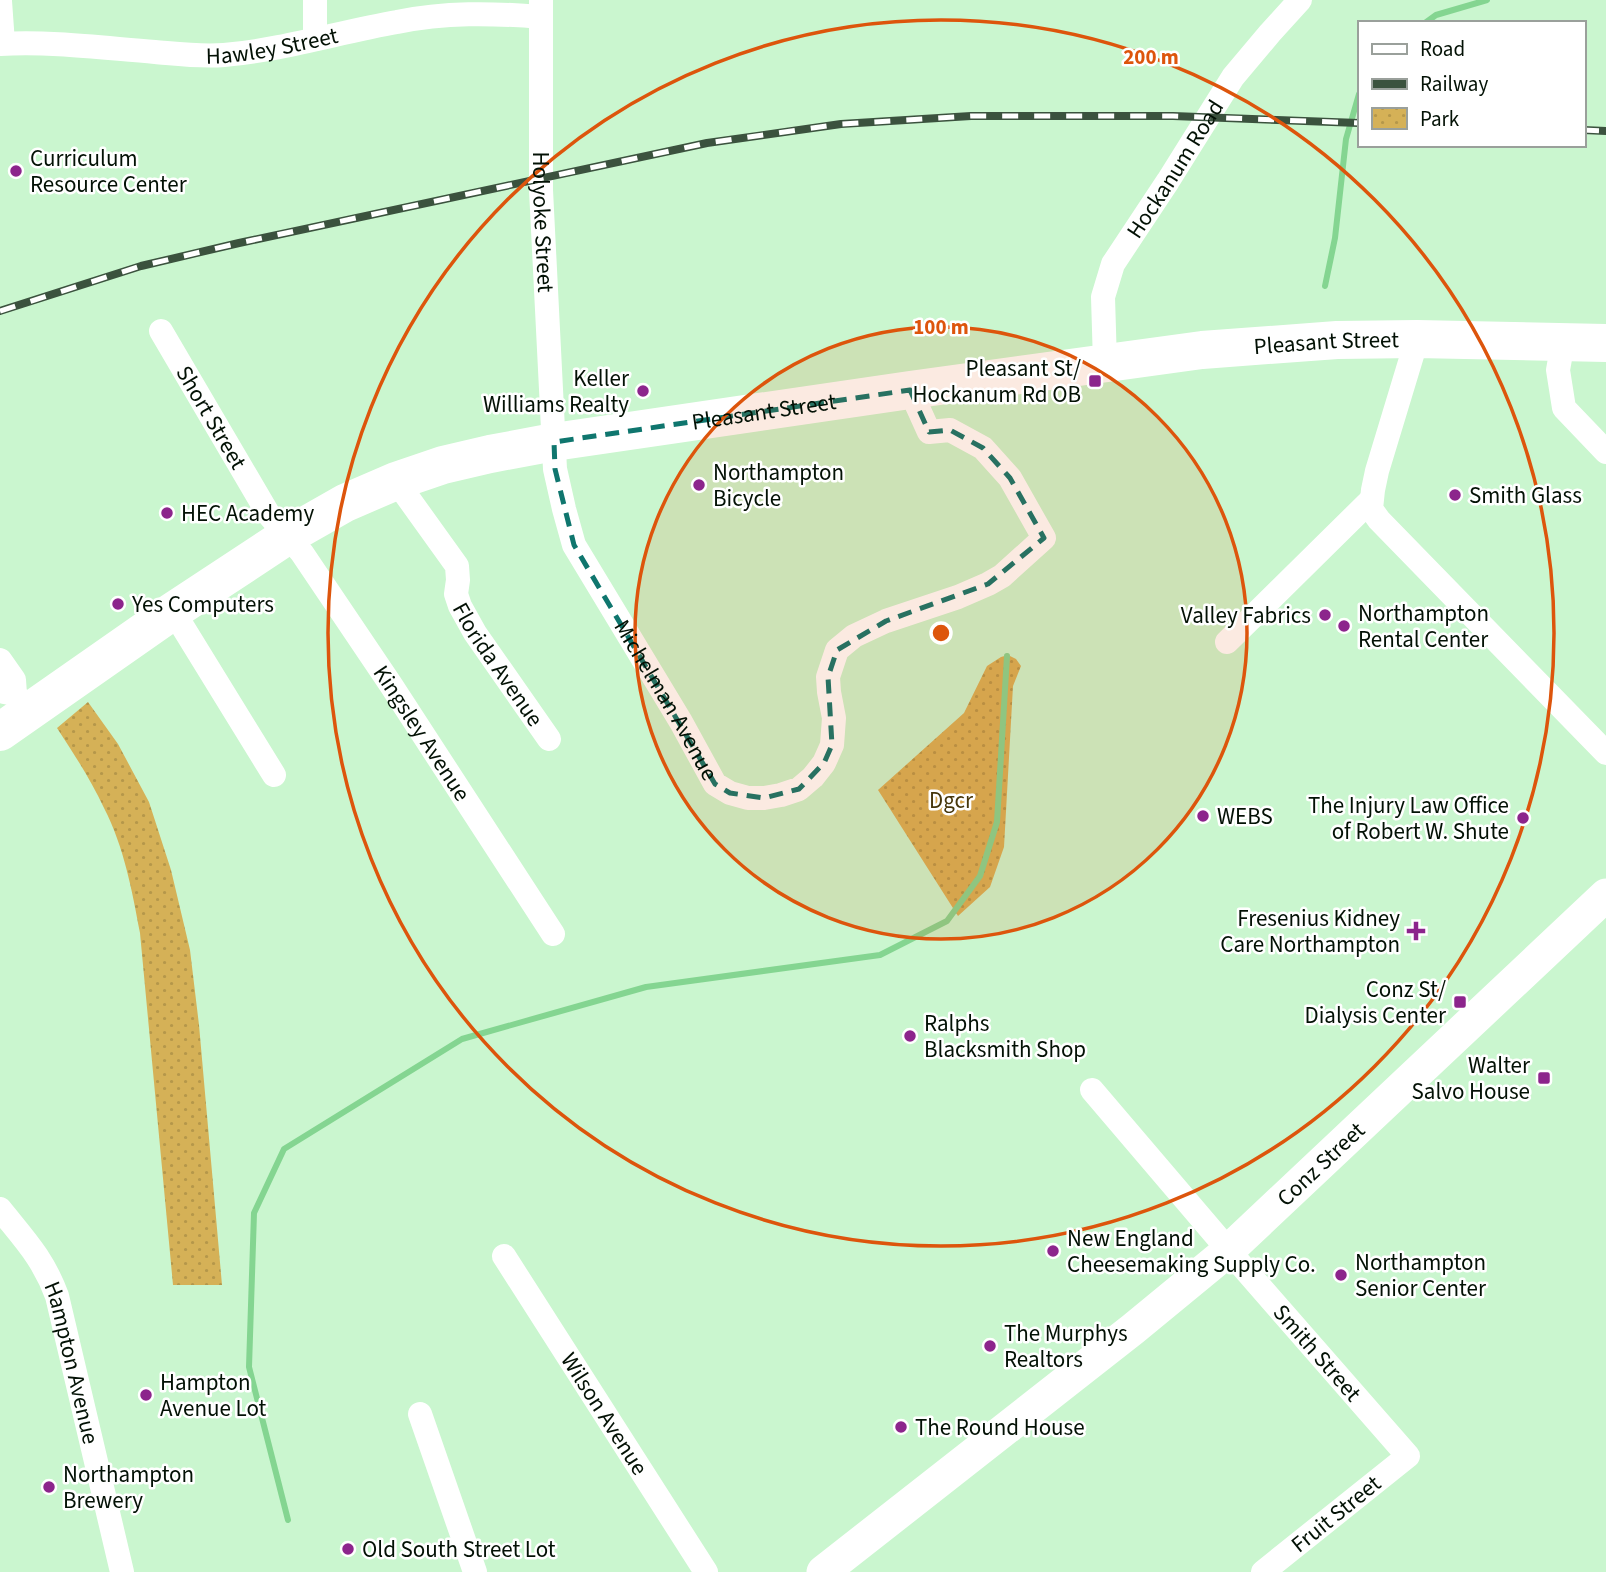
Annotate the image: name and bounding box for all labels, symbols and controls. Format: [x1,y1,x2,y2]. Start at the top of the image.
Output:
street label: Hawley Street [205,18,341,72]
legend [1358,21,1585,147]
text: Road [1420,34,1465,64]
text: 200 m [1123,42,1179,72]
text: Railway [1420,69,1488,99]
street label: Hockanum Road [1118,93,1231,245]
text: Park [1420,104,1460,134]
place label: Curriculum Resource Center [30,142,188,201]
street label: Holyoke Street [524,151,563,294]
marker: Curriculum Resource Center [8,163,24,179]
text: 100 m [913,312,969,342]
street label: Pleasant Street [1253,323,1399,363]
place label: Pleasant St/ Hockanum Rd OB [913,352,1081,411]
street label: Short Street [168,359,255,476]
place label: Keller Williams Realty [483,362,630,421]
marker: Pleasant St/ Hockanum Rd OB [1087,373,1103,389]
marker: Keller Williams Realty [635,383,651,399]
street label: Pleasant Street [690,384,838,438]
place label: Northampton Bicycle [713,456,844,515]
marker: Northampton Bicycle [691,477,707,493]
place label: Smith Glass [1469,479,1582,512]
marker: Smith Glass [1447,487,1463,503]
place label: HEC Academy [181,497,314,530]
marker: HEC Academy [159,505,175,521]
place label: Yes Computers [131,588,274,621]
marker: Yes Computers [110,596,126,612]
street label: Florida Avenue [445,596,552,733]
place label: Northampton Rental Center [1358,597,1489,656]
place label: Valley Fabrics [1181,599,1311,632]
marker: Valley Fabrics [1317,607,1333,623]
street label: Michelman Avenue [606,613,726,786]
marker: Northampton Rental Center [1336,618,1352,634]
centre of rings [929,621,953,645]
street label: Kingsley Avenue [365,658,479,807]
park label: Dgcr [929,784,974,817]
place label: The Injury Law Office of Robert W. Shute [1308,789,1509,848]
place label: WEBS [1217,800,1273,833]
marker: WEBS [1195,808,1211,824]
marker: The Injury Law Office of Robert W. Shute [1515,810,1531,826]
place label: Fresenius Kidney Care Northampton [1220,902,1400,961]
marker: Fresenius Kidney Care Northampton [1406,921,1426,941]
place label: Conz St/ Dialysis Center [1304,973,1447,1032]
marker: Conz St/ Dialysis Center [1452,994,1468,1010]
place label: Ralphs Blacksmith Shop [924,1007,1086,1066]
marker: Ralphs Blacksmith Shop [902,1028,918,1044]
place label: Walter Salvo House [1412,1049,1531,1108]
marker: Walter Salvo House [1536,1070,1552,1086]
street label: Conz Street [1269,1114,1372,1214]
place label: New England Cheesemaking Supply Co. [1067,1222,1316,1281]
marker: New England Cheesemaking Supply Co. [1045,1243,1061,1259]
place label: Northampton Senior Center [1355,1246,1487,1305]
marker: Northampton Senior Center [1333,1267,1349,1283]
street label: Hampton Avenue [36,1276,108,1447]
street label: Smith Street [1266,1297,1369,1409]
place label: The Murphys Realtors [1004,1317,1128,1376]
marker: The Murphys Realtors [982,1338,998,1354]
street label: Wilson Avenue [553,1346,656,1481]
place label: Hampton Avenue Lot [160,1366,266,1425]
marker: Hampton Avenue Lot [138,1387,154,1403]
place label: The Round House [915,1411,1085,1444]
marker: The Round House [893,1419,909,1435]
place label: Northampton Brewery [63,1458,194,1517]
street label: Fruit Street [1284,1467,1388,1561]
marker: Northampton Brewery [41,1479,57,1495]
place label: Old South Street Lot [362,1533,556,1566]
marker: Old South Street Lot [340,1541,356,1557]

